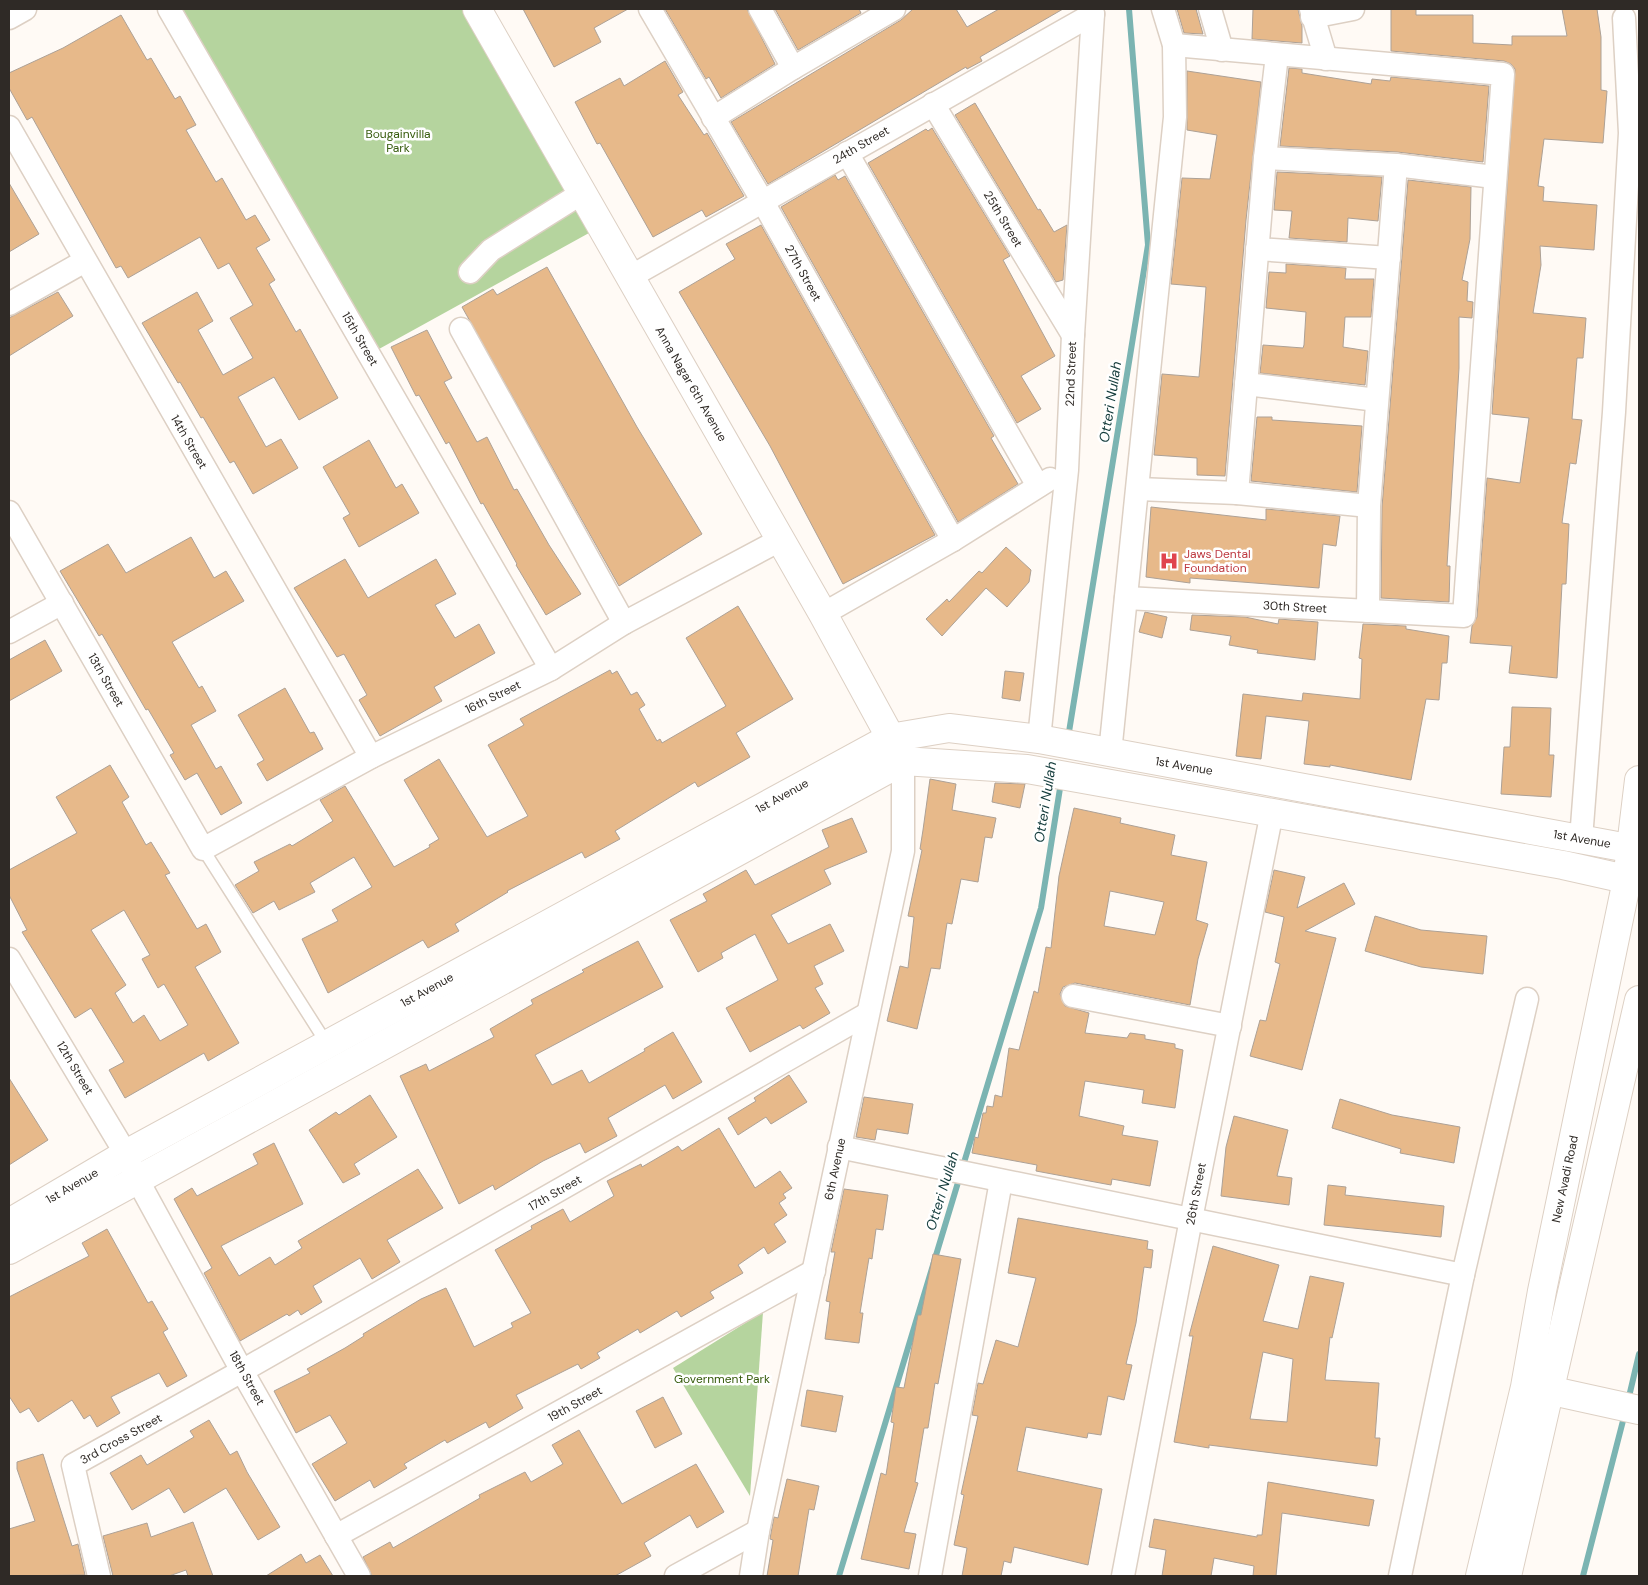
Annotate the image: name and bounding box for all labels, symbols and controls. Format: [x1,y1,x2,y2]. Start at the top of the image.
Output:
street label: 24th Street [830,122,892,168]
park label: Bougainvilla Park [365,126,431,156]
street label: 25th Street [980,188,1026,250]
street label: 27th Street [781,242,825,304]
street label: 15th Street [338,309,382,369]
street label: Anna Nagar 6th Avenue [652,324,731,445]
street label: 22nd Street [1062,341,1080,407]
water label: Otteri Nullah [1095,360,1125,444]
street label: 14th Street [167,412,211,472]
place label: Jaws Dental Foundation [1184,546,1251,576]
hospital icon: Jaws Dental Foundation [1158,550,1180,572]
street label: 30th Street [1263,597,1328,617]
street label: 13th Street [84,650,128,710]
street label: 16th Street [462,677,524,717]
street label: 1st Avenue [1154,753,1214,779]
water label: Otteri Nullah [1030,760,1060,844]
street label: 1st Avenue [753,775,811,817]
street label: 1st Avenue [1552,826,1612,852]
street label: 1st Avenue [398,969,456,1011]
street label: 12th Street [53,1038,97,1098]
street label: New Avadi Road [1548,1134,1582,1224]
street label: 6th Avenue [821,1136,849,1202]
water label: Otteri Nullah [921,1149,963,1233]
street label: 26th Street [1182,1161,1210,1227]
street label: 1st Avenue [43,1164,101,1207]
street label: 17th Street [525,1171,585,1215]
street label: 18th Street [225,1348,269,1408]
park label: Government Park [674,1371,770,1387]
street label: 19th Street [545,1382,605,1426]
street label: 3rd Cross Street [77,1410,165,1468]

